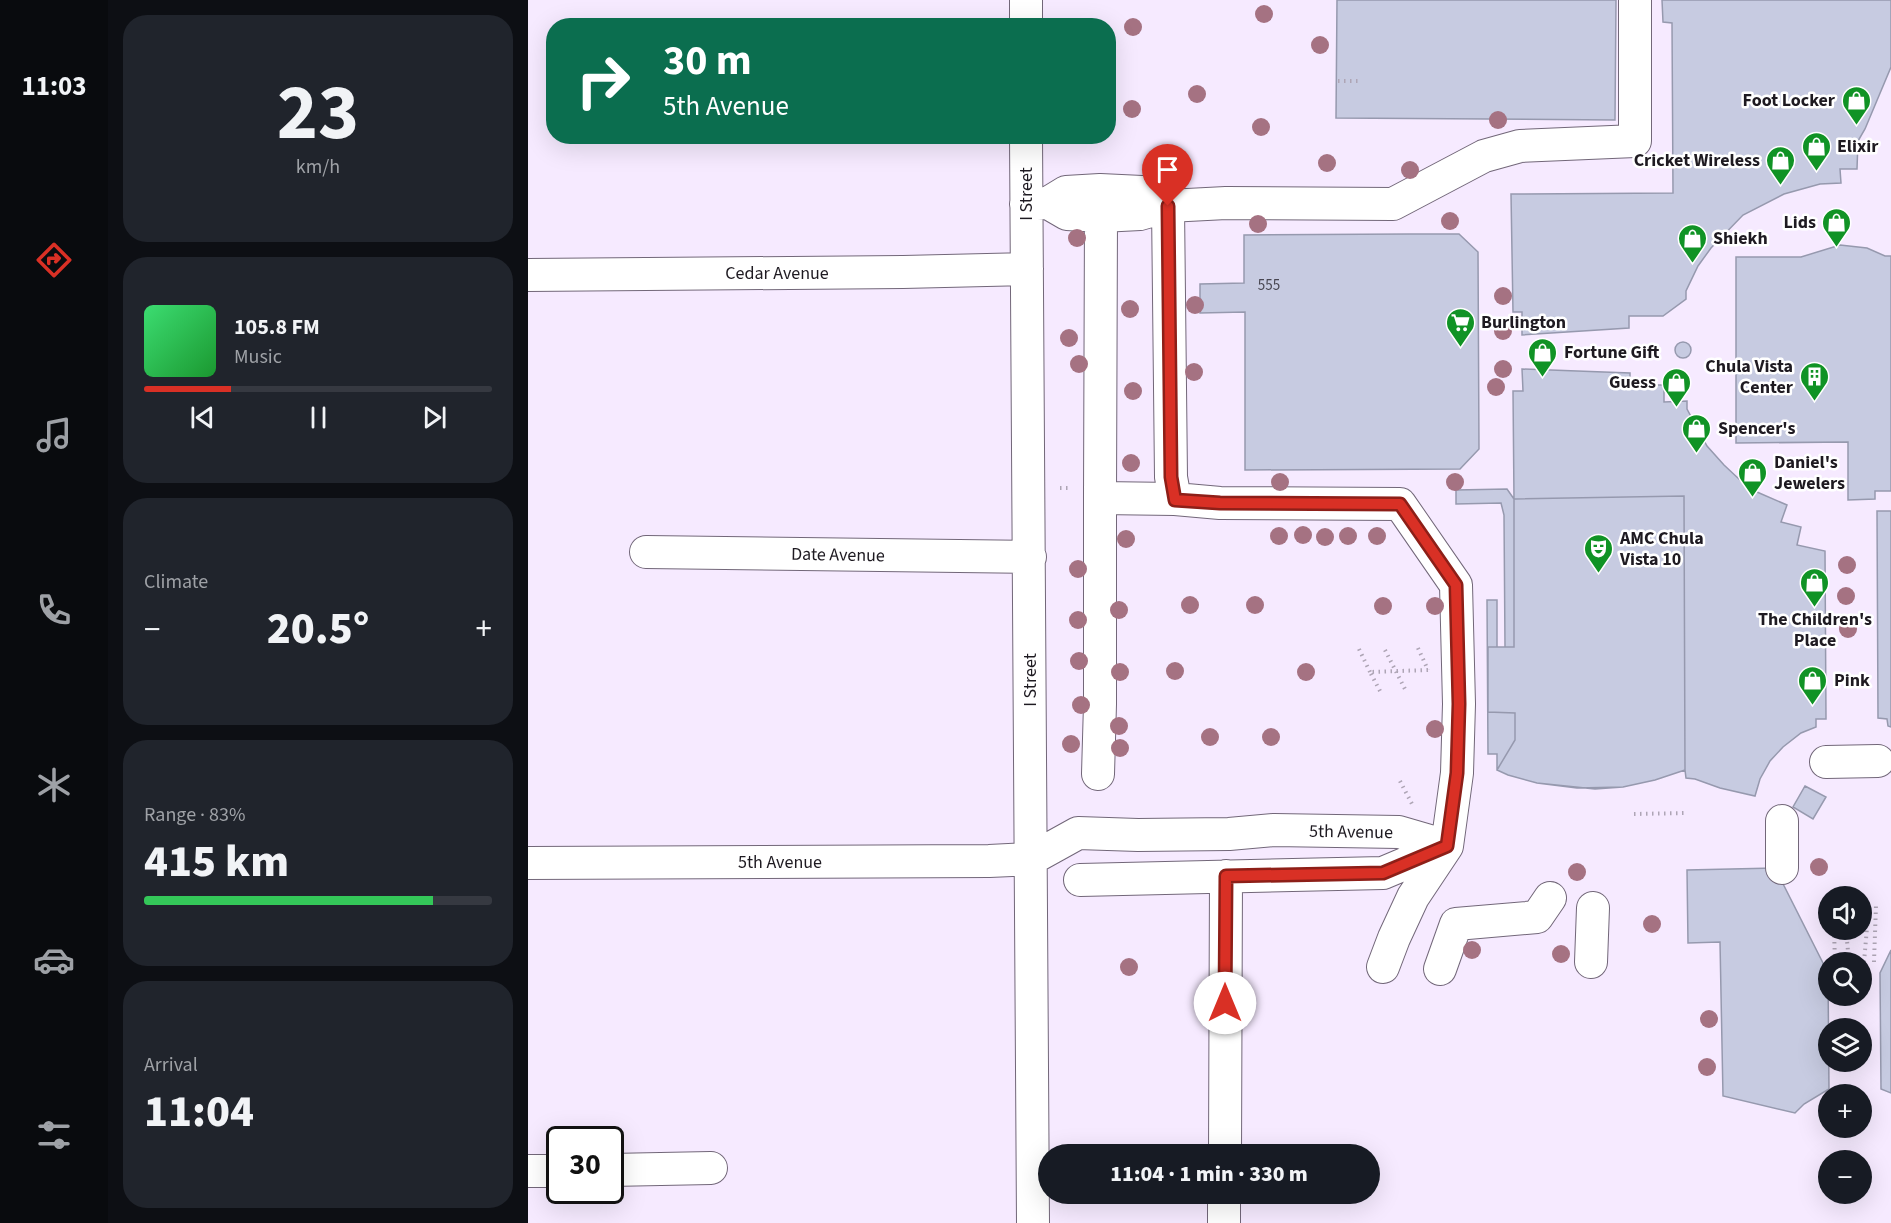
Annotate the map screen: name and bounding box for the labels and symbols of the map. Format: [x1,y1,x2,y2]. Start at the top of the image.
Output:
shop icon: Foot Locker [1840,84,1872,126]
place label: Foot Locker [1743,88,1836,113]
shop icon: Elixir [1800,130,1832,172]
place label: Elixir [1837,134,1879,159]
pin [1142,144,1193,206]
shop icon: Cricket Wireless [1765,144,1797,186]
place label: Cricket Wireless [1634,148,1760,173]
street label: I Street [1014,167,1039,221]
shop icon: Lids [1821,206,1853,248]
place label: Lids [1783,210,1816,235]
shop icon: Shiekh [1676,222,1708,264]
place label: Shiekh [1713,226,1768,251]
street label: Cedar Avenue [725,261,829,286]
house number: 555 [1258,275,1280,296]
supermarket icon: Burlington [1444,306,1476,348]
place label: Burlington [1481,310,1566,335]
shop icon: Fortune Gift [1527,336,1559,378]
place label: Fortune Gift [1564,340,1660,365]
place label: Chula Vista Center [1705,354,1794,400]
building icon: Chula Vista Center [1798,360,1830,402]
shop icon: Guess [1661,366,1693,408]
place label: Guess [1609,370,1656,395]
shop icon: Spencer's [1681,412,1713,454]
place label: Spencer's [1718,416,1795,441]
place label: Daniel's Jewelers [1774,450,1845,496]
shop icon: Daniel's Jewelers [1737,456,1769,498]
place label: AMC Chula Vista 10 [1619,526,1704,572]
theatre icon: AMC Chula Vista 10 [1583,532,1615,574]
street label: Date Avenue [791,542,885,568]
shop icon: The Children's Place [1799,566,1831,608]
place label: The Children's Place [1758,607,1872,653]
street label: I Street [1018,653,1043,707]
shop icon: Pink [1797,664,1829,706]
place label: Pink [1834,668,1870,693]
street label: 5th Avenue [1309,819,1393,845]
street label: 5th Avenue [738,850,822,875]
position arrow [1193,971,1257,1035]
speed limit sign: 30 [546,1126,624,1204]

